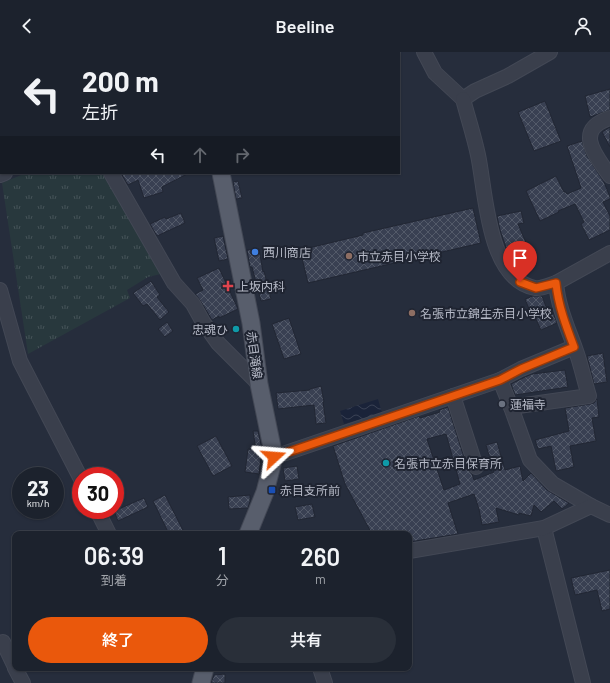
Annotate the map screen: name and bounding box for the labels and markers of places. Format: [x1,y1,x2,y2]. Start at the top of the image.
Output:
pin [503,241,537,282]
place label: 西川商店 [263,245,311,259]
marker: 西川商店 [250,247,260,257]
place label: 市立赤目小学校 [357,249,441,263]
marker: 市立赤目小学校 [344,251,354,261]
place label: 上坂内科 [237,279,285,293]
marker: 上坂内科 [222,280,234,292]
place label: 名張市立錦生赤目小学校 [420,306,552,320]
marker: 名張市立錦生赤目小学校 [407,308,417,318]
place label: 忠魂ひ [192,322,228,336]
marker: 忠魂ひ [231,324,241,334]
place label: 蓮福寺 [510,397,546,411]
marker: 蓮福寺 [497,399,507,409]
place label: 名張市立赤目保育所 [394,456,502,470]
marker: 名張市立赤目保育所 [381,458,391,468]
place label: 赤目支所前 [280,483,340,497]
marker: 赤目支所前 [267,485,277,495]

